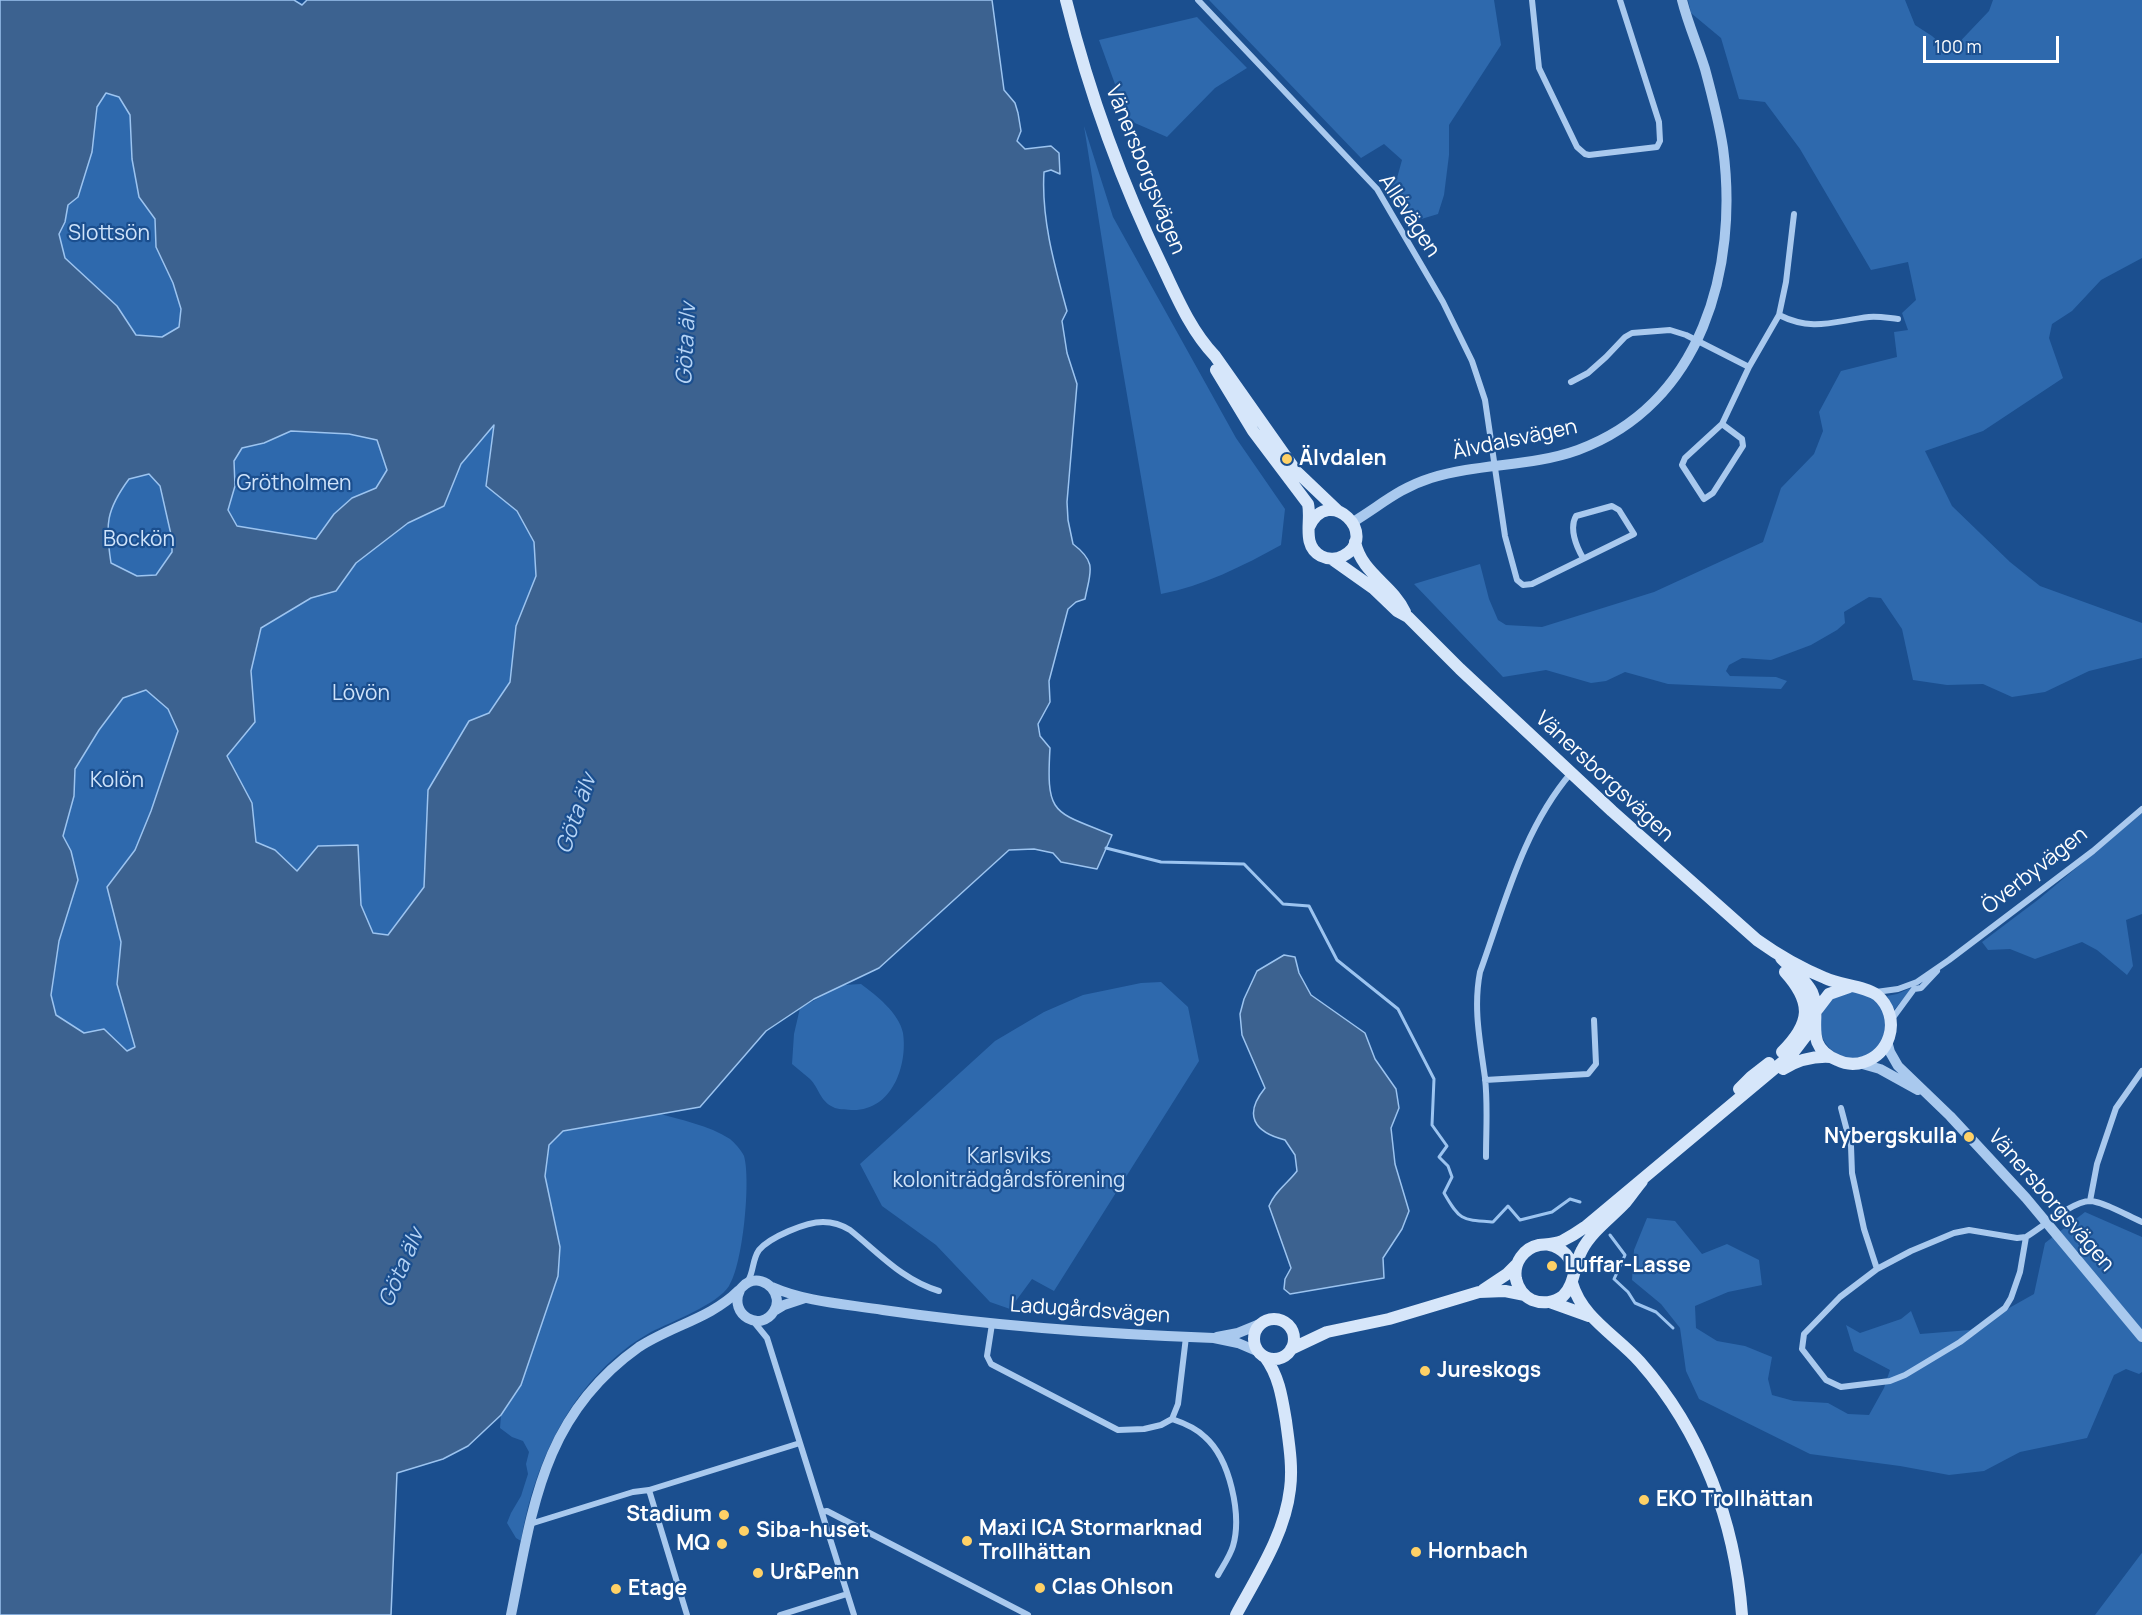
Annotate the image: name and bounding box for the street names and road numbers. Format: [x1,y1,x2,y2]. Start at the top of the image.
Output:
street label: Vänersborgsvägen [1100,82,1190,258]
street label: Allévägen [1373,170,1445,262]
street label: Älvdalsvägen [1450,415,1580,465]
street label: Vänersborgsvägen [1530,706,1678,848]
street label: Överbyvägen [1977,822,2093,920]
street label: Vänersborgsvägen [1982,1125,2120,1277]
street label: Ladugårdsvägen [1009,1293,1171,1329]

